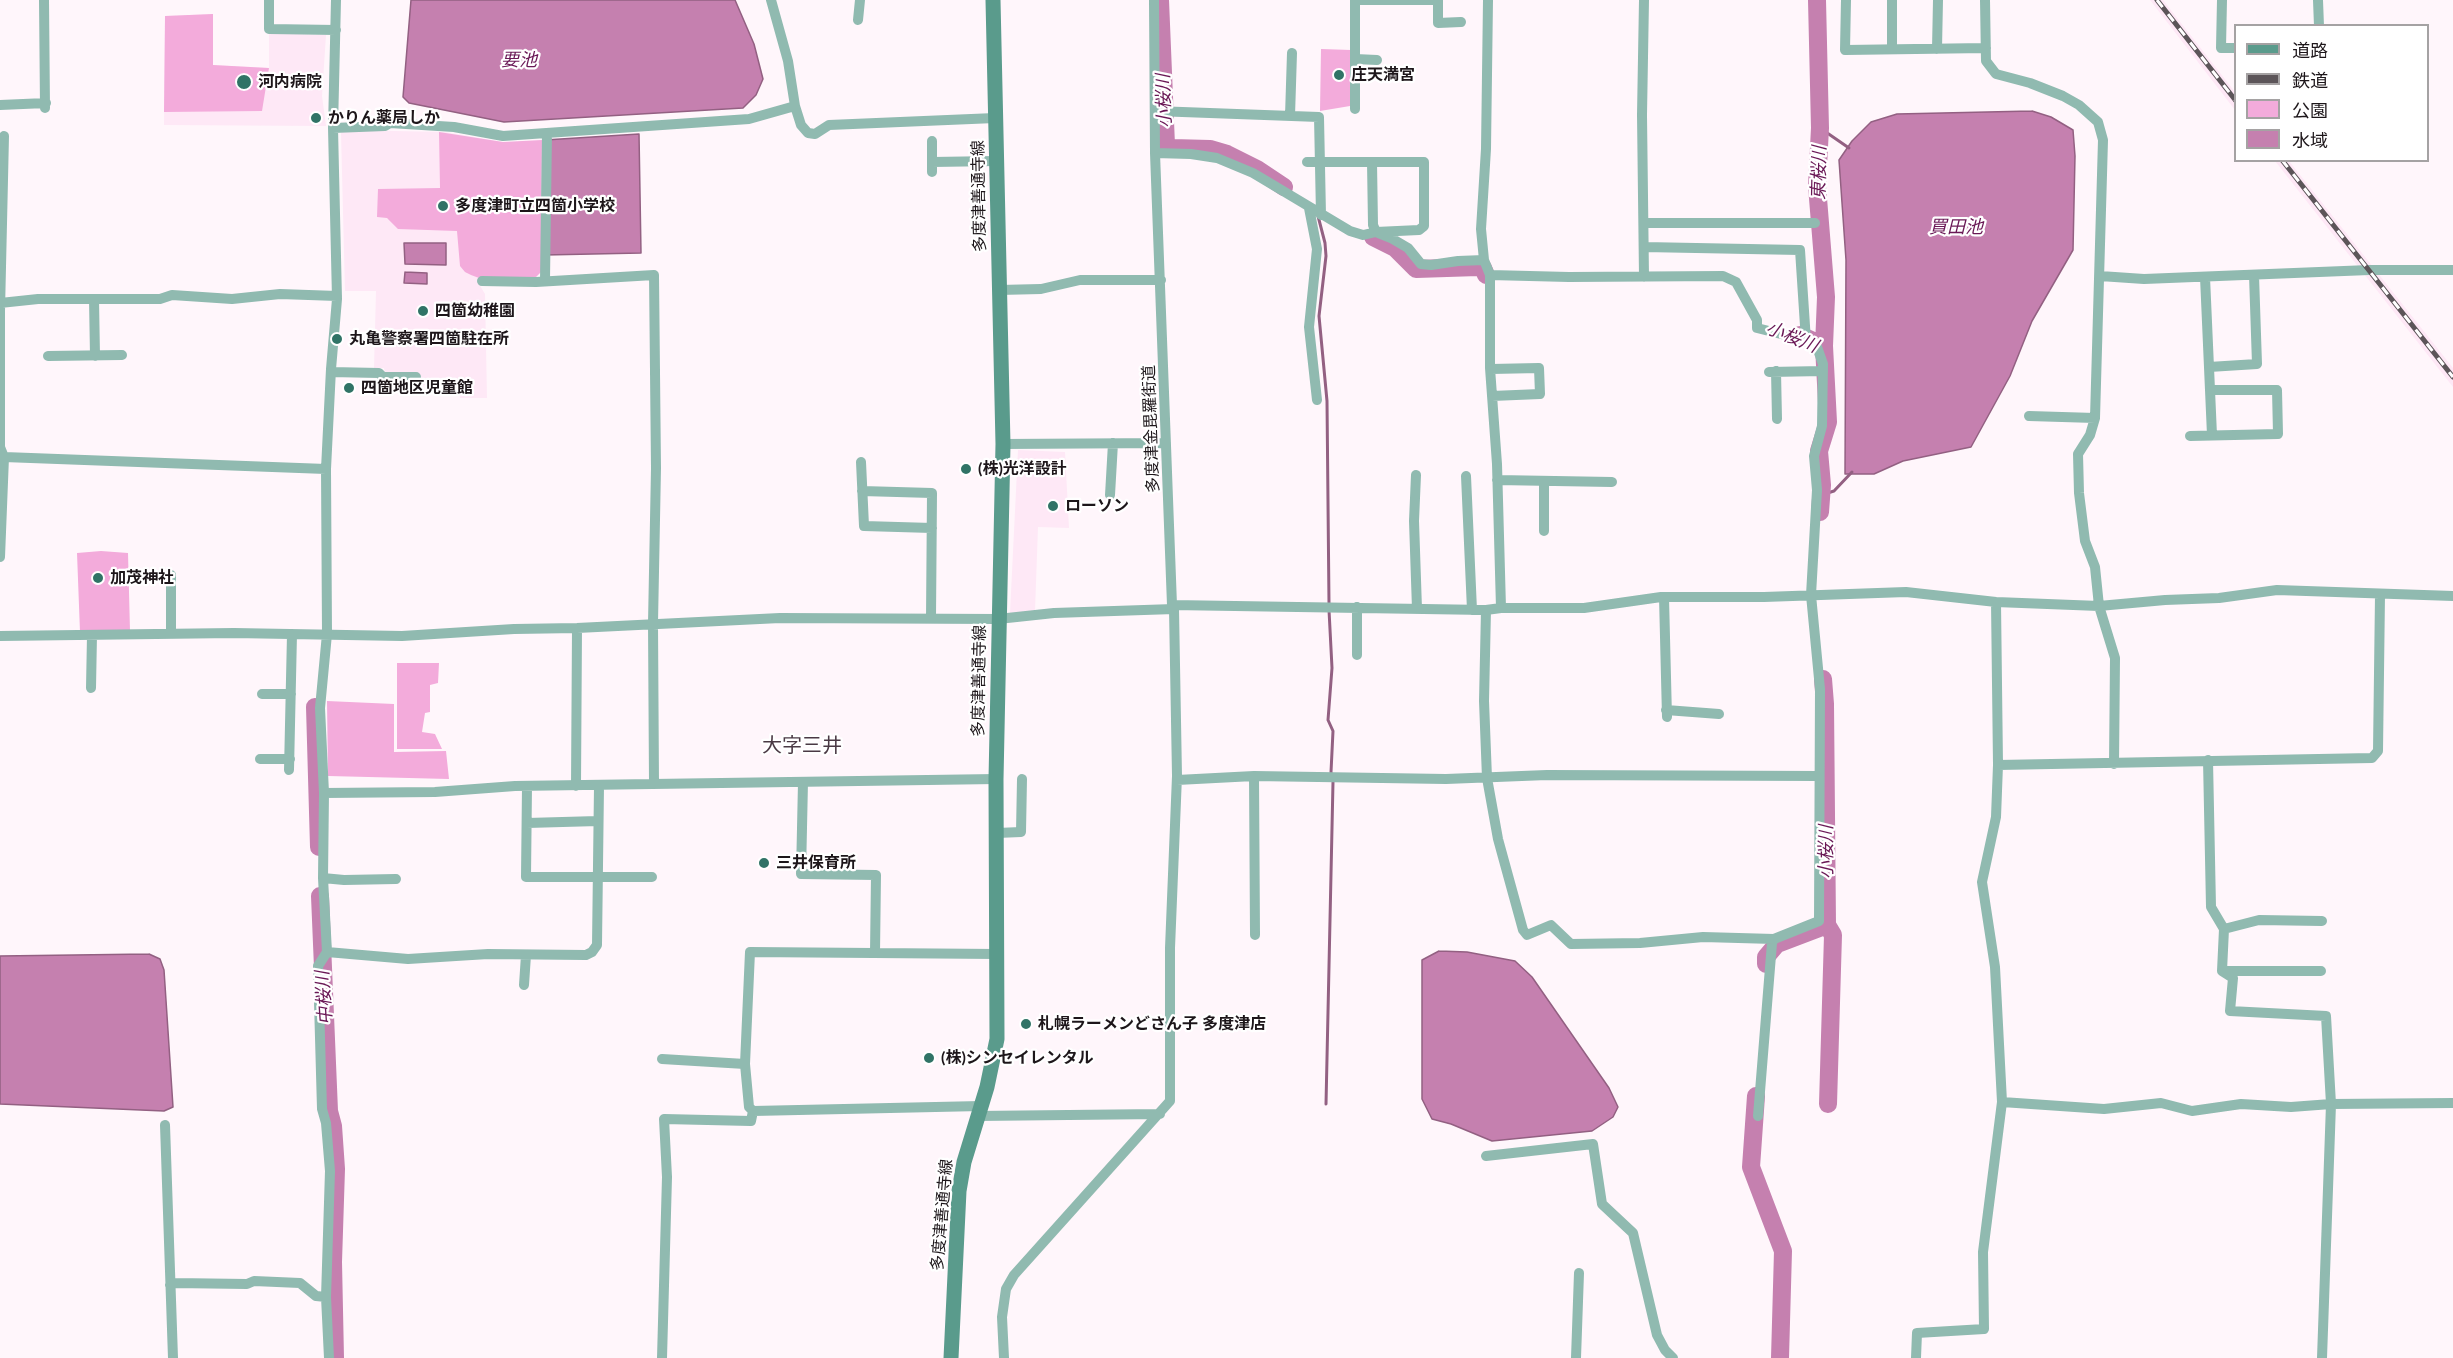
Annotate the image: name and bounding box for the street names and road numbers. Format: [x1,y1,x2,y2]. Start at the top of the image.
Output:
street label: 多度津善通寺線 [968,140,990,252]
street label: 多度津金毘羅街道 [1139,365,1163,493]
street label: 多度津善通寺線 [968,625,990,737]
street label: 多度津善通寺線 [928,1158,956,1272]

